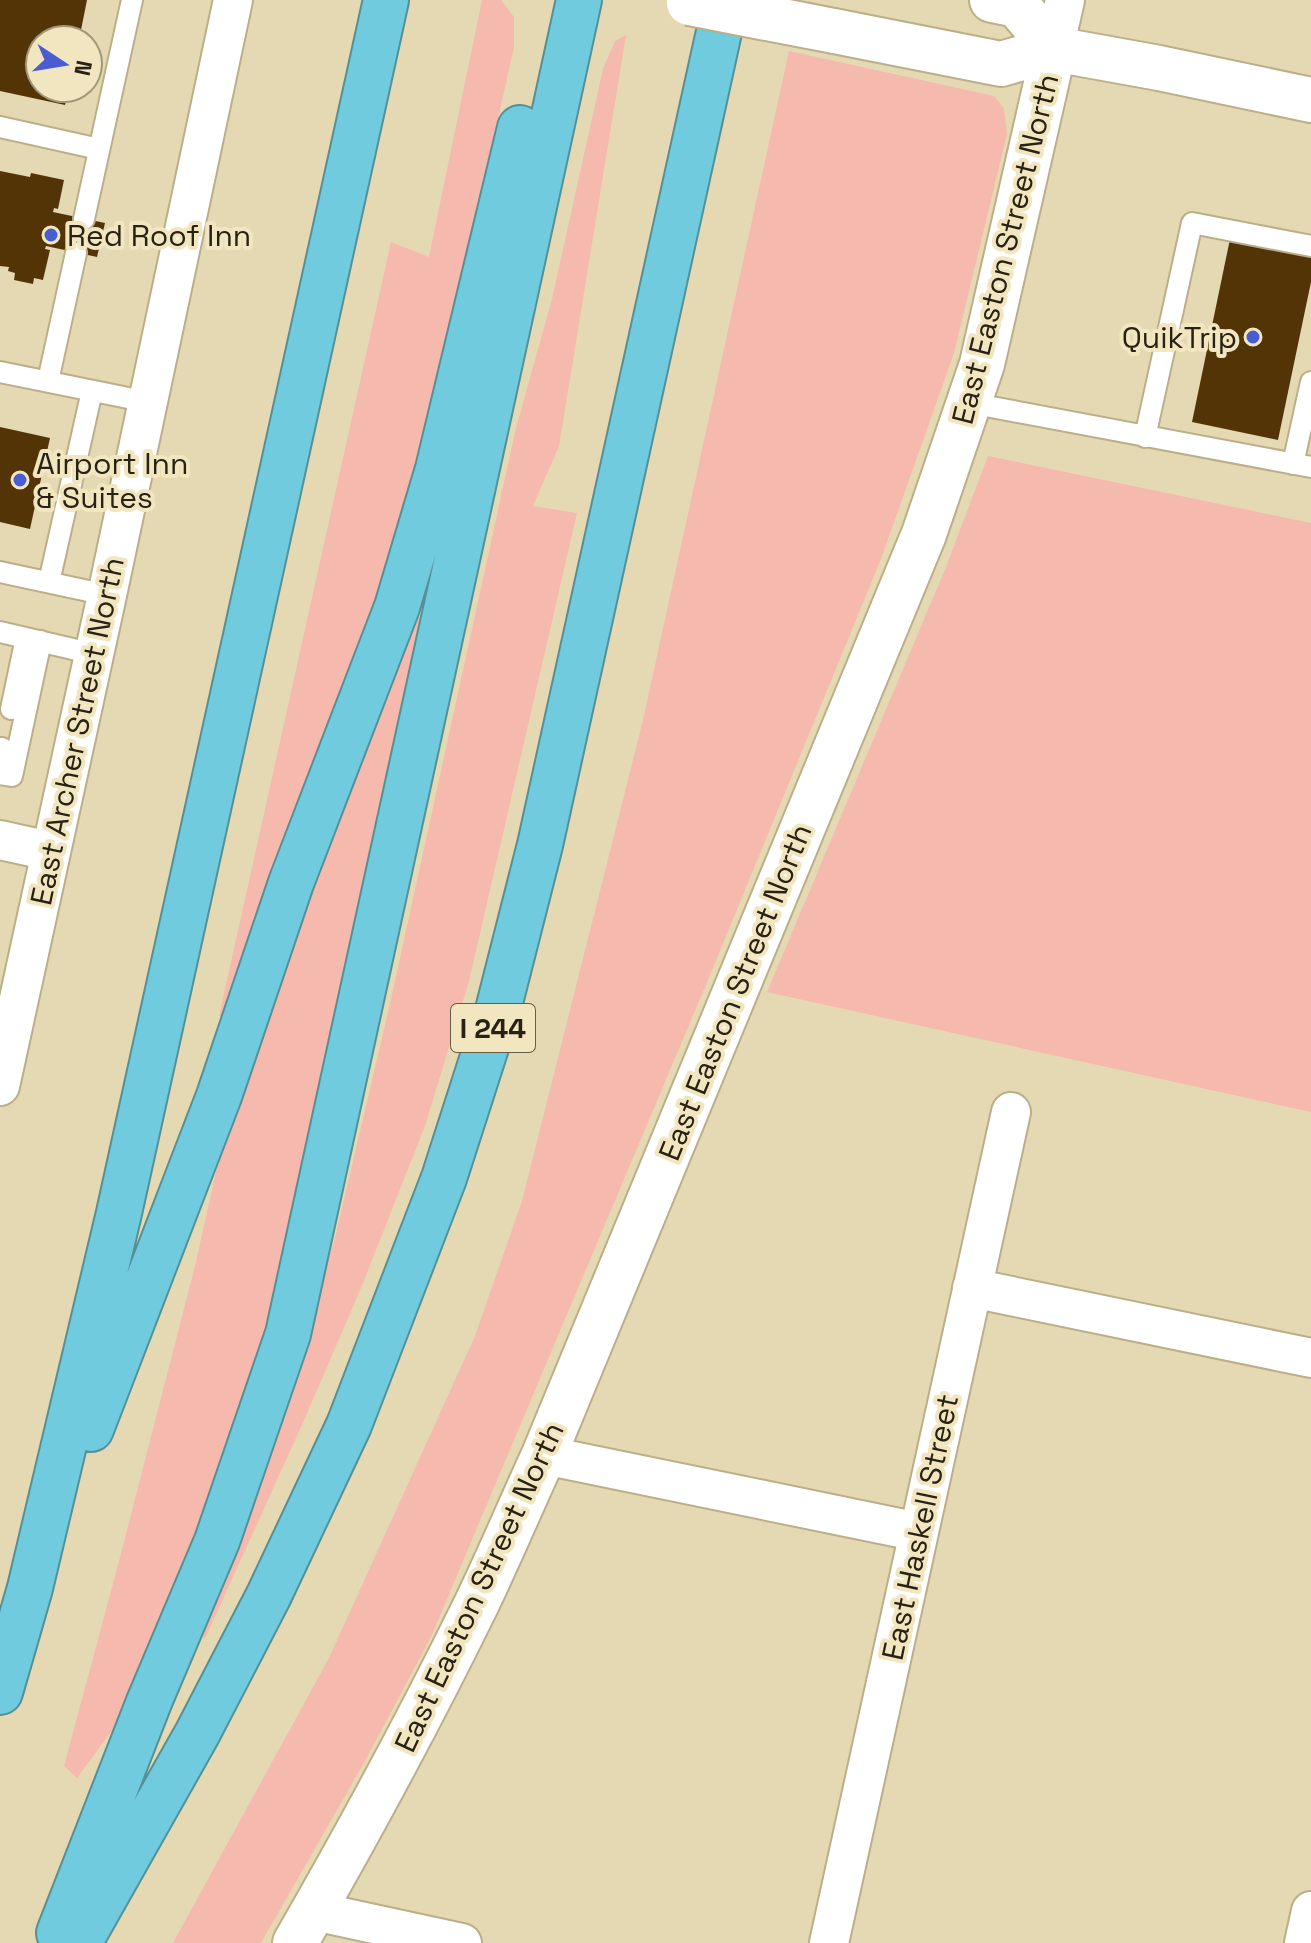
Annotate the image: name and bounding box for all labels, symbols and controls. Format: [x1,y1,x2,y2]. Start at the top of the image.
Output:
north arrow [24,24,104,104]
text: N [68,58,99,78]
street label: East Easton Street North [943,70,1067,428]
place label: Red Roof Inn [67,216,251,255]
marker: Red Roof Inn [42,226,60,244]
place label: QuikTrip [1122,318,1237,357]
marker: QuikTrip [1244,328,1262,346]
place label: Airport Inn & Suites [36,444,188,517]
marker: Airport Inn & Suites [11,471,29,489]
street label: East Archer Street North [21,553,133,909]
street label: East Easton Street North [650,818,820,1166]
road number: I 244 [451,1004,535,1052]
street label: East Haskell Street [873,1390,967,1664]
street label: East Easton Street North [385,1416,573,1758]

